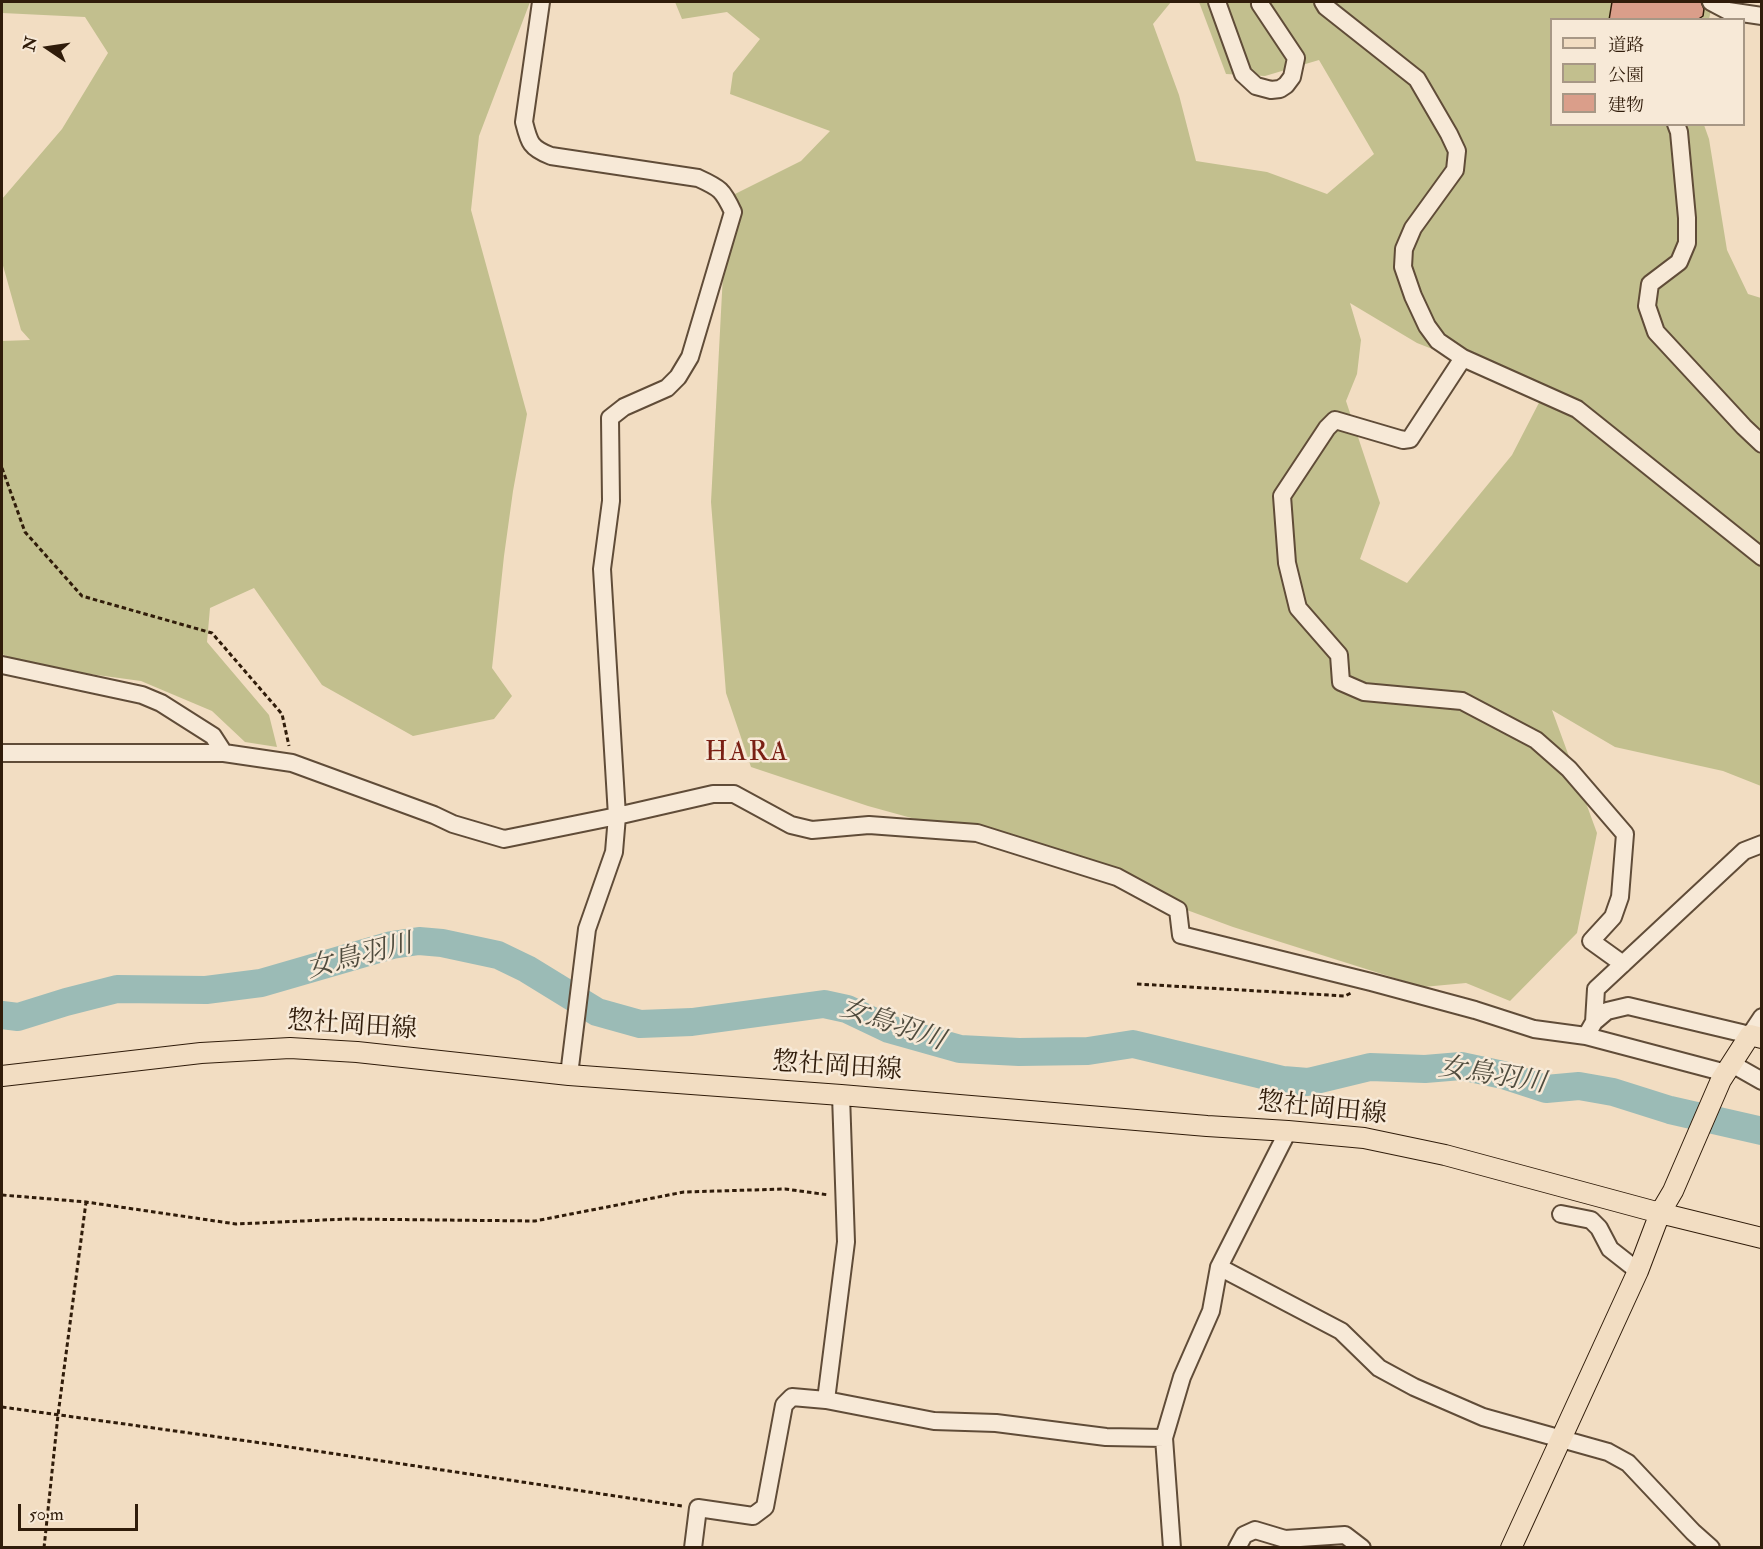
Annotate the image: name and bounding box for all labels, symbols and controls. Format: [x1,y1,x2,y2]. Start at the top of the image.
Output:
north arrow [18,18,78,78]
legend [1550,18,1745,126]
text: 道路 [1608,34,1644,57]
text: N [19,35,42,53]
text: 公園 [1608,64,1644,87]
text: 建物 [1608,94,1644,117]
district label: HARA [705,737,789,771]
water label: 女鳥羽川 [304,929,416,987]
water label: 女鳥羽川 [836,993,948,1059]
street label: 惣社岡田線 [286,1007,418,1047]
street label: 惣社岡田線 [771,1048,903,1088]
water label: 女鳥羽川 [1436,1053,1548,1101]
street label: 惣社岡田線 [1256,1088,1388,1132]
scale bar [21,1492,141,1530]
text: 50 m [29,1503,64,1526]

